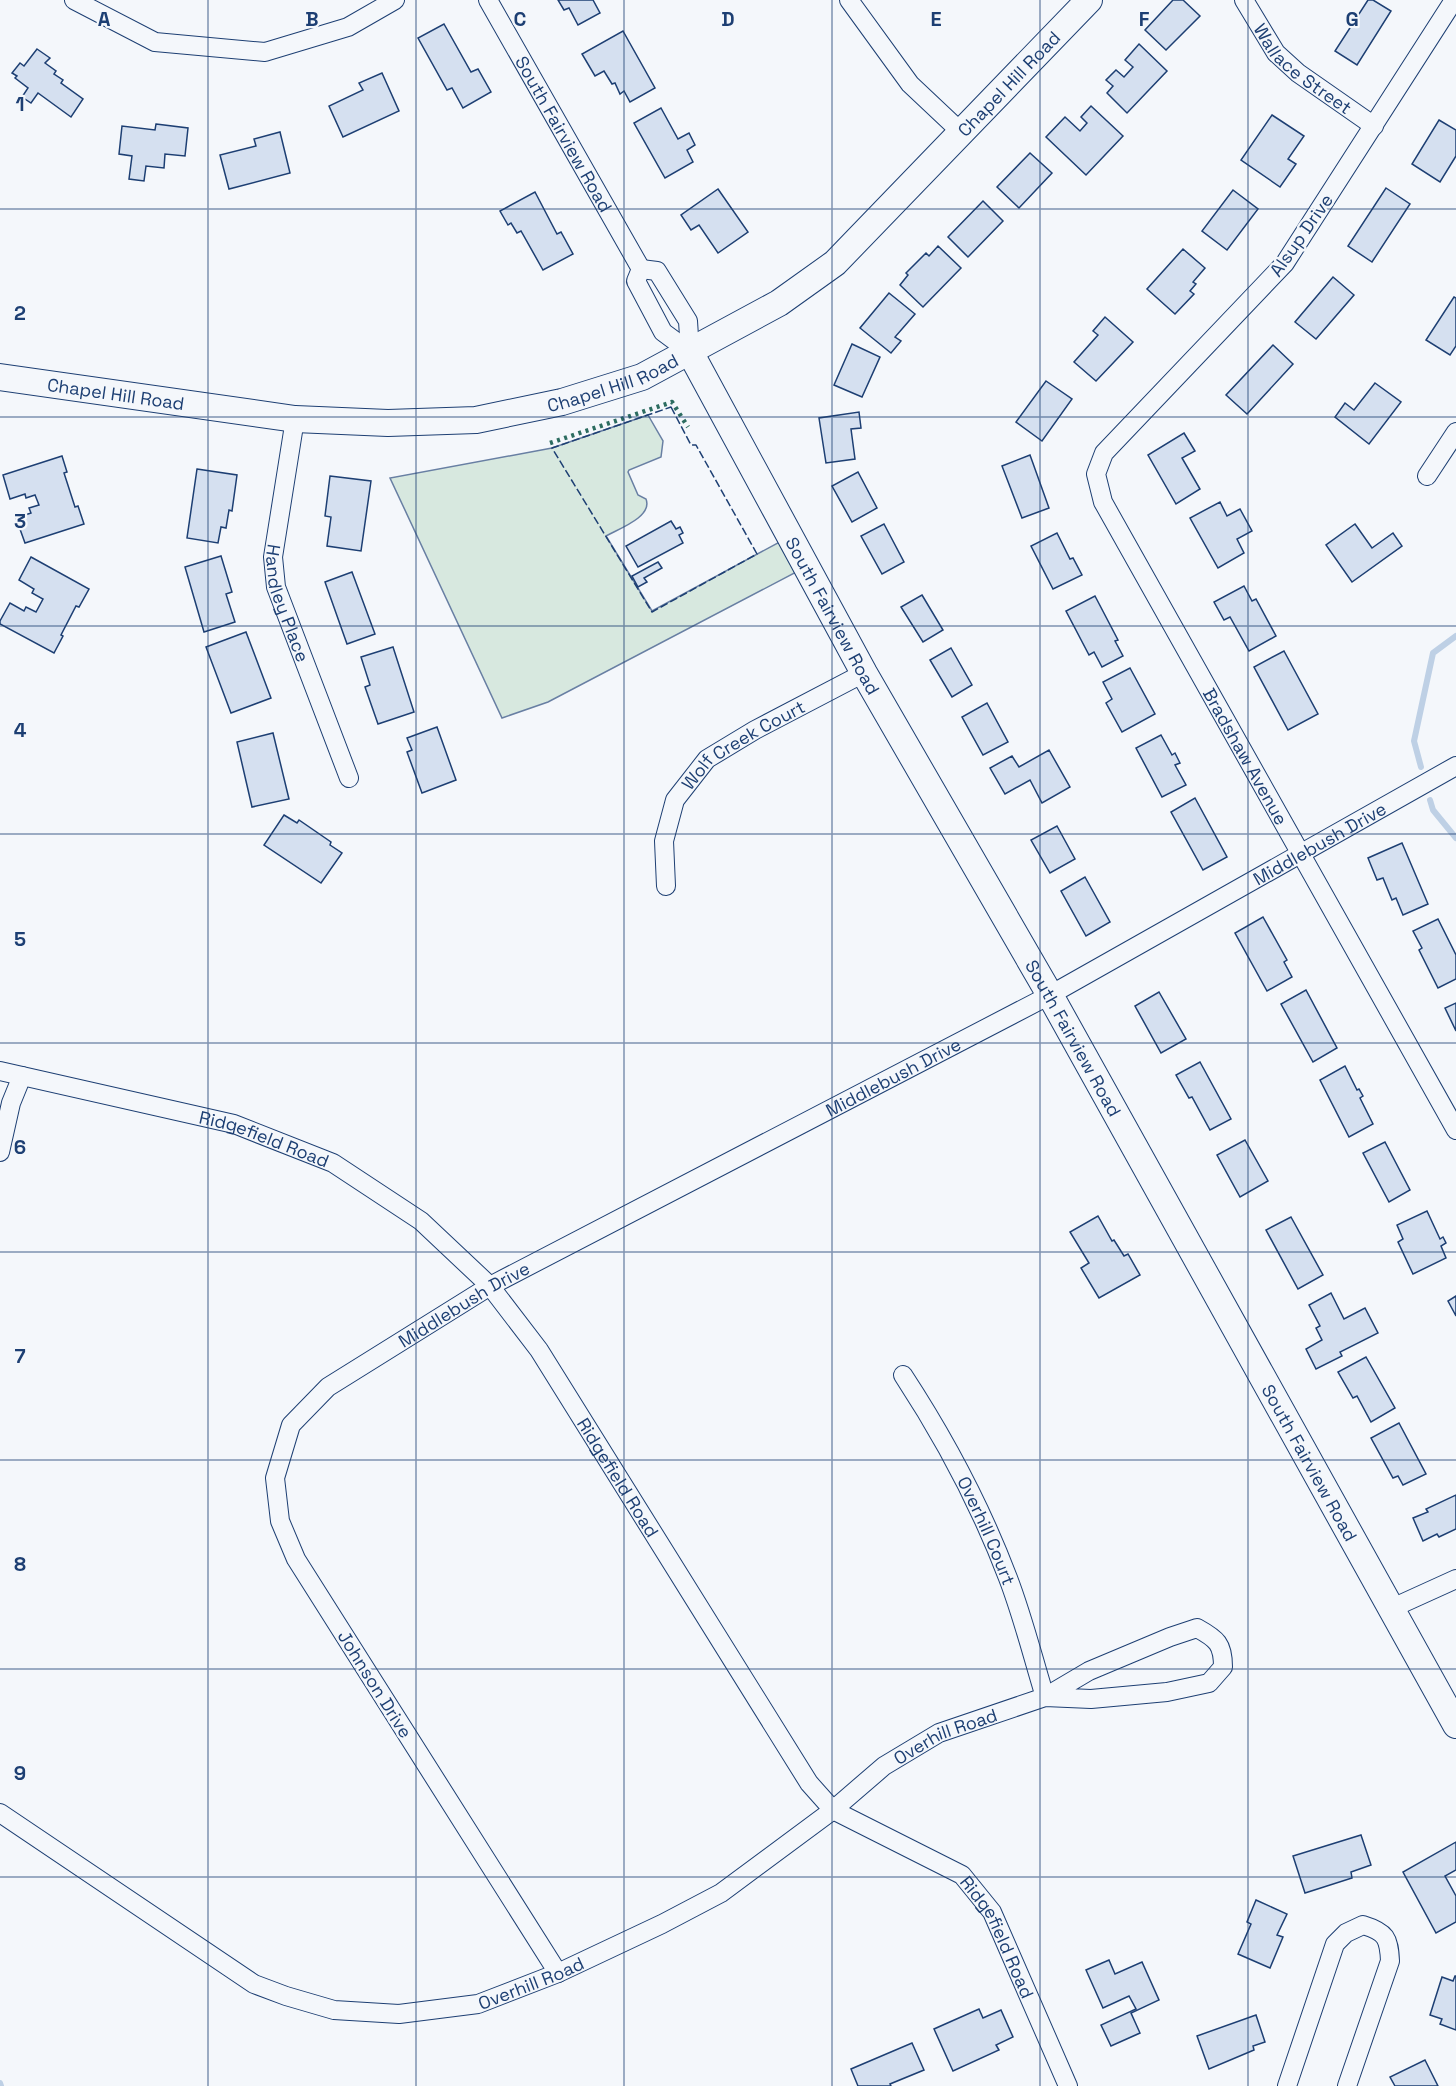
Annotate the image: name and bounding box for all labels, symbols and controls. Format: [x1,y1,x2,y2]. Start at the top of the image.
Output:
text: A [98,6,111,32]
text: B [305,6,319,32]
text: C [514,6,527,32]
text: D [721,6,735,32]
text: E [930,6,942,32]
text: F [1139,6,1150,32]
text: G [1345,6,1359,32]
street label: Wallace Street [1249,19,1357,119]
street label: Chapel Hill Road [952,26,1065,141]
street label: South Fairview Road [511,52,618,216]
text: 1 [15,91,25,117]
street label: Alsup Drive [1264,189,1338,281]
text: 2 [14,300,26,326]
street label: Chapel Hill Road [545,348,682,416]
street label: Chapel Hill Road [46,372,186,415]
text: 3 [14,508,26,534]
street label: South Fairview Road [781,533,885,699]
street label: Handley Place [261,542,315,665]
street label: Bradshaw Avenue [1198,684,1293,829]
street label: Wolf Creek Court [676,695,809,794]
text: 4 [14,717,27,743]
street label: Middlebush Drive [1249,796,1390,890]
text: 5 [14,926,26,952]
street label: South Fairview Road [1020,955,1127,1120]
street label: Middlebush Drive [822,1032,965,1121]
street label: Ridgefield Road [197,1105,333,1172]
text: 6 [14,1134,26,1160]
street label: Middlebush Drive [394,1256,533,1352]
text: 7 [14,1343,26,1369]
street label: South Fairview Road [1257,1380,1363,1545]
street label: Ridgefield Road [572,1413,664,1541]
street label: Overhill Court [953,1472,1021,1588]
text: 8 [14,1551,26,1577]
street label: Johnson Drive [333,1626,417,1742]
street label: Overhill Road [889,1703,1000,1769]
text: 9 [14,1760,26,1786]
street label: Ridgefield Road [955,1871,1040,2002]
street label: Overhill Road [475,1951,587,2014]

